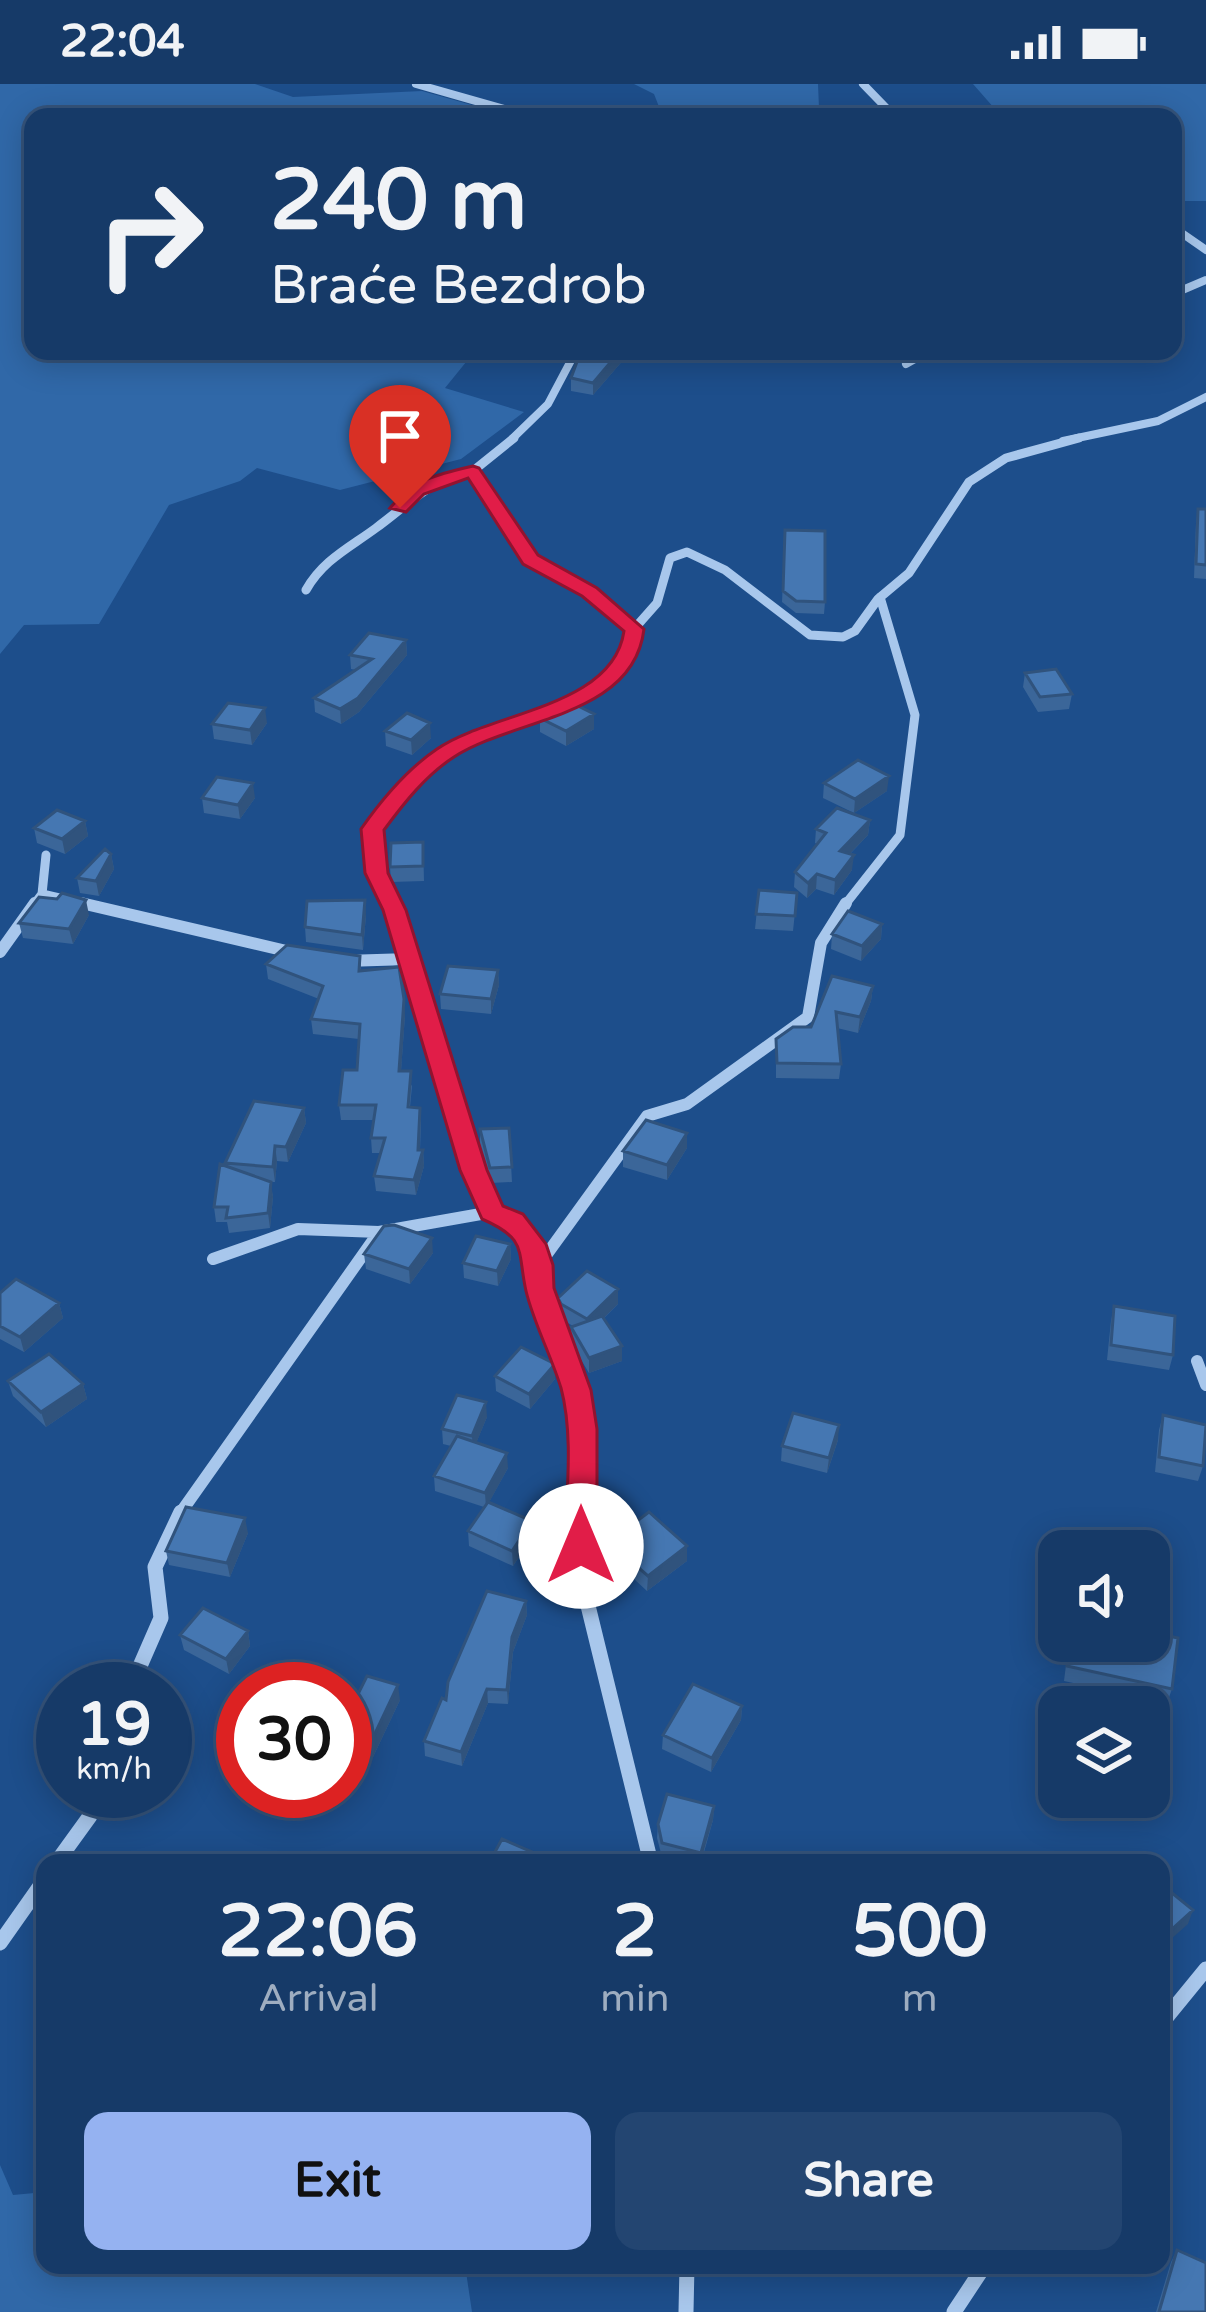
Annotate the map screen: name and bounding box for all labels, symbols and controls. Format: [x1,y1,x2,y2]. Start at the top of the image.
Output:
text: 22:04 [60,15,185,69]
text: 240 m [270,151,527,252]
icon: right [72,156,228,312]
text: Braće Bezdrob [270,253,647,318]
pin [349,385,451,508]
icon: arrive [367,403,433,469]
position arrow [518,1483,644,1609]
map controls [1038,1530,1170,1818]
button: sound [1038,1530,1170,1662]
speed limit sign: 30 [216,1662,372,1818]
button: layers [1038,1686,1170,1818]
text: 19 [76,1689,152,1761]
text: km/h [76,1751,152,1788]
text: 22:06 [218,1889,418,1976]
text: 2 [612,1889,658,1976]
text: 500 [852,1889,988,1976]
text: Arrival [258,1975,378,2022]
text: min [600,1975,670,2022]
text: m [902,1975,938,2022]
button: Exit [84,2112,591,2250]
button: Share [615,2112,1122,2250]

